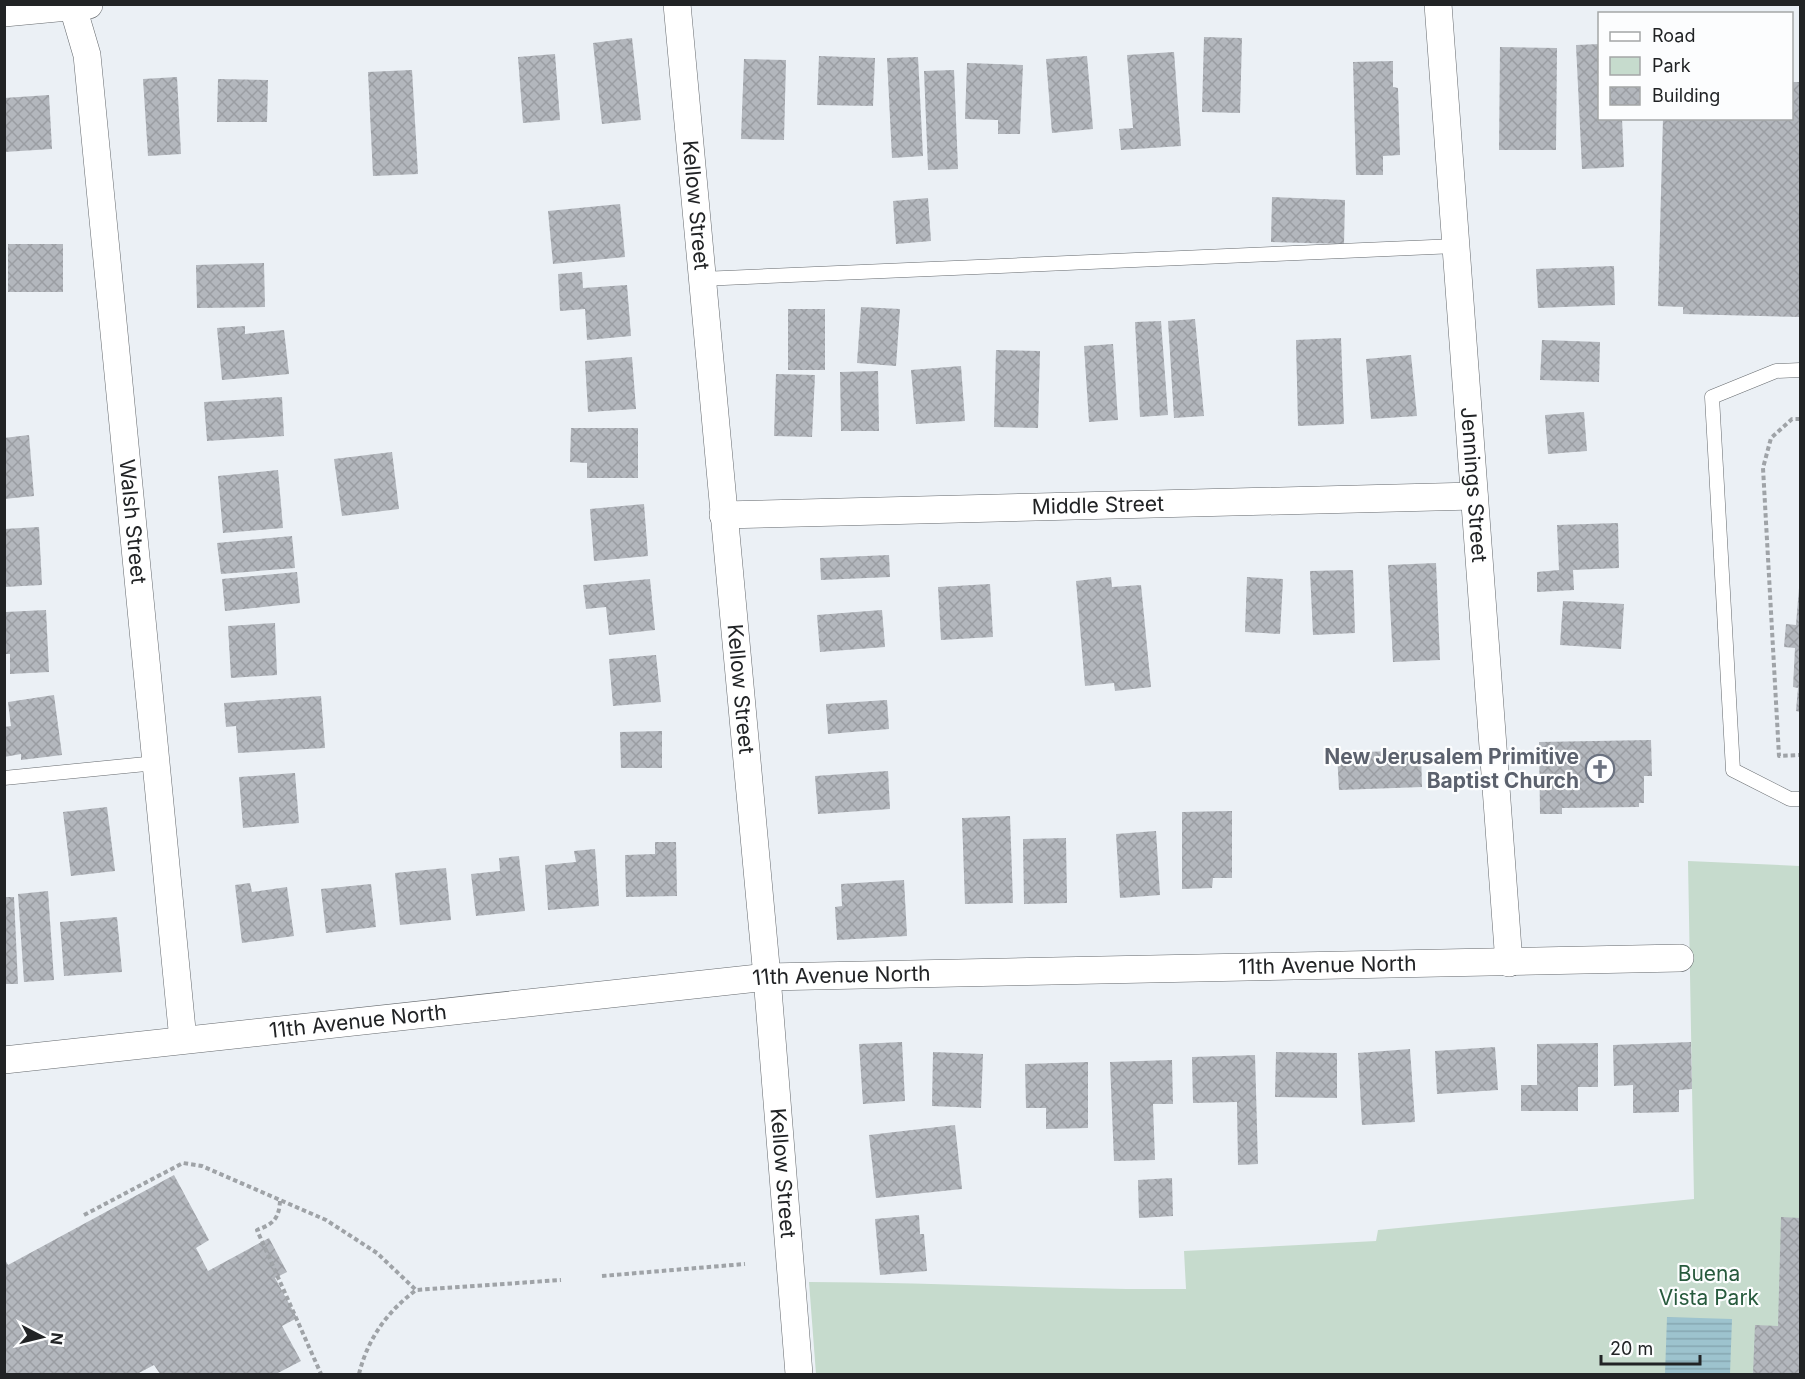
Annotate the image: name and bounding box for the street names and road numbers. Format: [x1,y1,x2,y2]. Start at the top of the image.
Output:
street label: Kellow Street [678,139,715,271]
street label: Jennings Street [1456,406,1492,563]
street label: Walsh Street [114,458,152,585]
street label: Middle Street [1031,491,1164,519]
street label: Kellow Street [722,623,759,755]
street label: 11th Avenue North [1238,950,1417,979]
street label: 11th Avenue North [751,961,931,991]
street label: 11th Avenue North [268,999,448,1043]
street label: Kellow Street [766,1107,801,1239]

